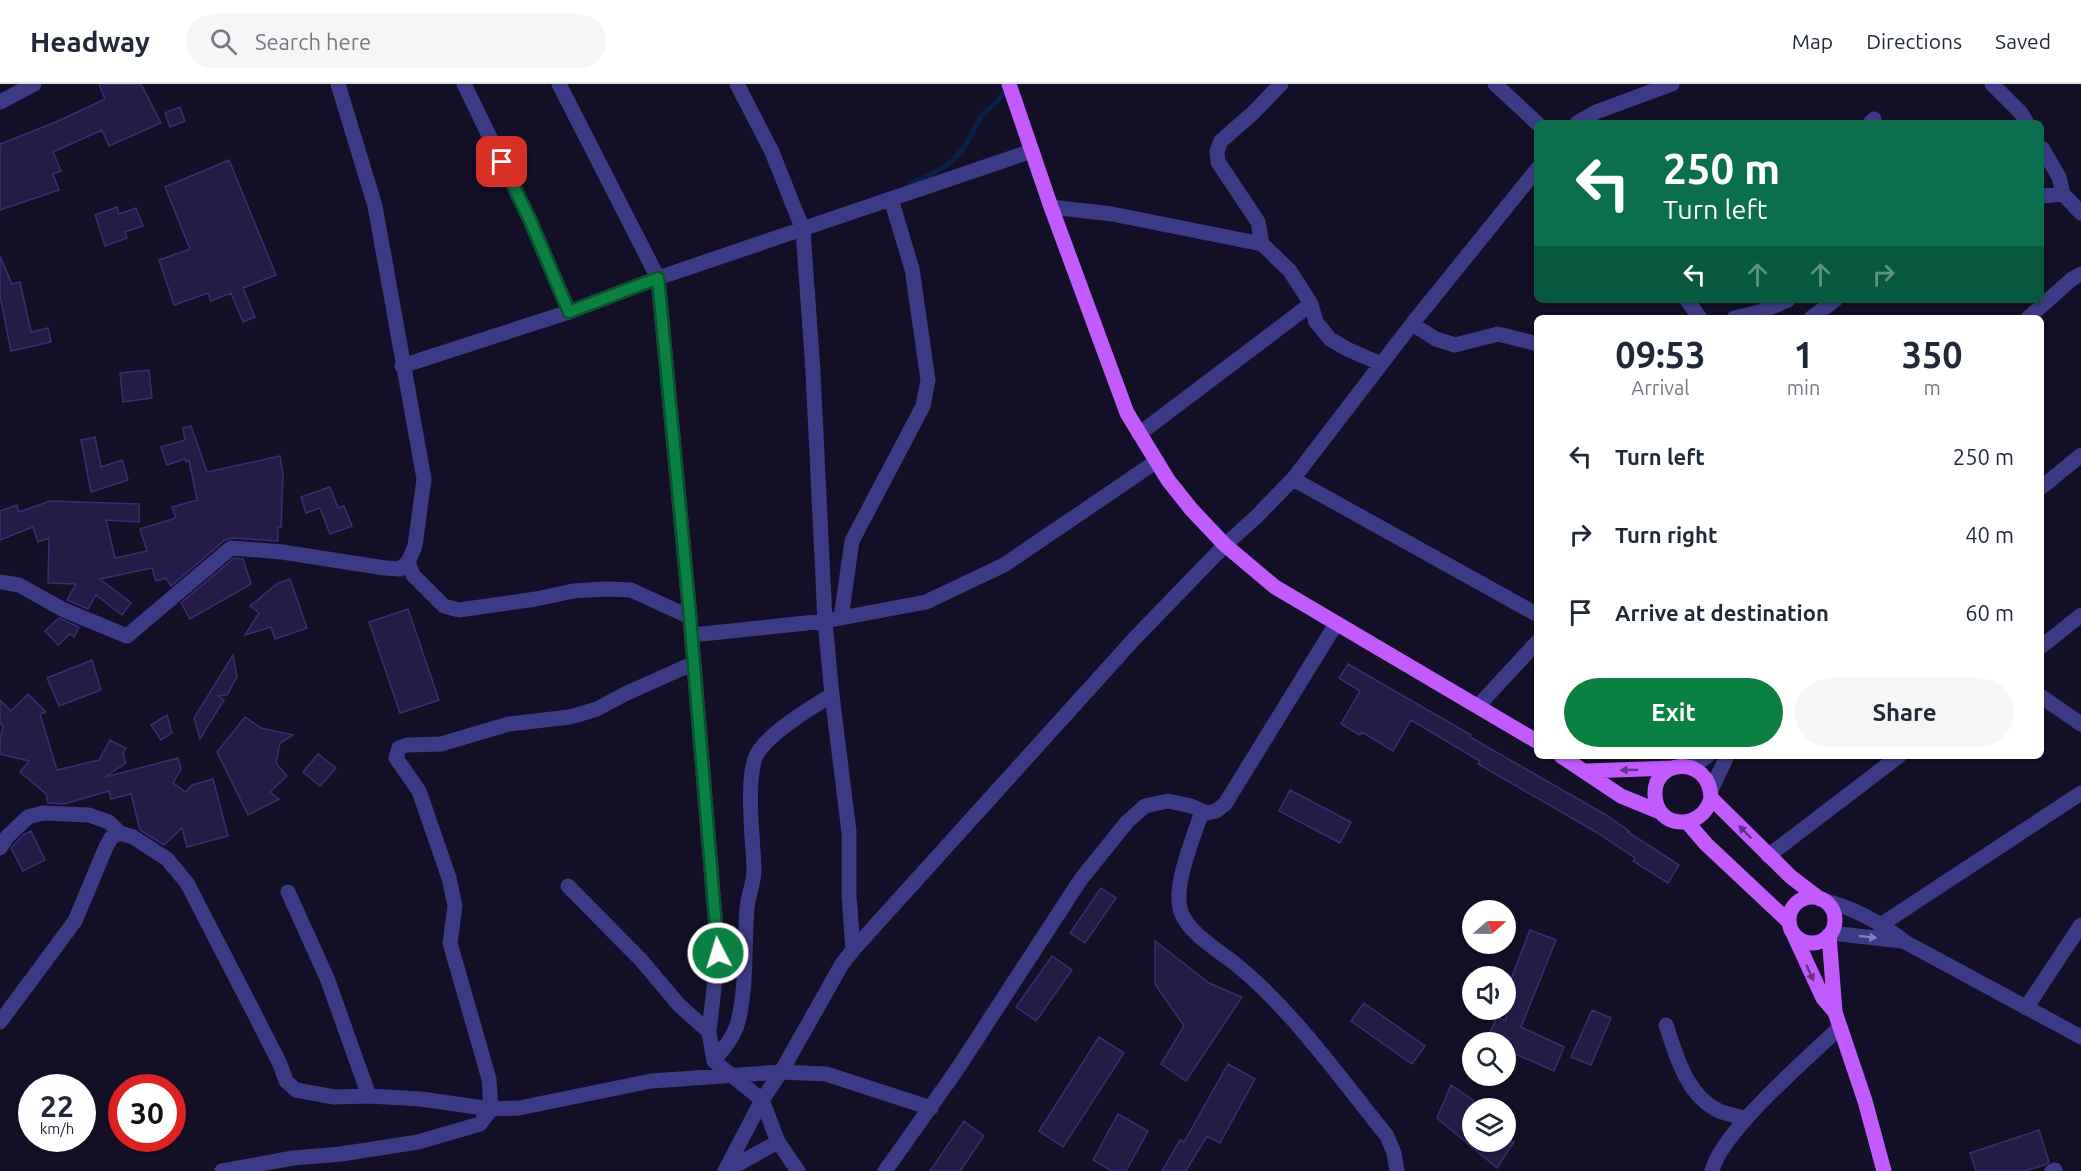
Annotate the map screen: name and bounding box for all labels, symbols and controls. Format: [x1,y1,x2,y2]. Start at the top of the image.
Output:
search box [186,14,606,68]
icon: search [207,25,240,58]
text: Headway [30,26,150,57]
text: Search here [255,29,371,54]
text: Map [1792,29,1833,53]
text: Directions [1866,29,1962,53]
text: Saved [1995,29,2051,53]
pin [476,136,527,187]
icon: left [1564,144,1642,222]
icon: arrive [485,145,518,178]
text: 250 m [1663,145,1780,192]
text: Turn left [1663,194,1767,224]
icon: left [1678,258,1711,291]
icon: ahead [1741,258,1774,291]
icon: ahead [1804,258,1837,291]
icon: right [1867,258,1900,291]
text: 09:53 [1615,334,1705,375]
text: 1 [1793,334,1814,375]
text: 350 [1902,334,1963,375]
text: Arrival [1631,376,1690,399]
text: min [1787,376,1820,399]
text: m [1924,376,1941,399]
icon: left [1564,440,1597,473]
text: Turn left [1615,444,1705,469]
text: 250 m [1953,444,2014,469]
icon: right [1564,518,1597,551]
text: Turn right [1615,522,1717,547]
text: 40 m [1965,522,2014,547]
icon: arrive [1564,596,1597,629]
text: Arrive at destination [1615,600,1829,625]
text: 60 m [1965,600,2014,625]
button: Exit [1564,678,1783,747]
button: Share [1795,678,2014,747]
one-way arrow [1620,766,1639,775]
one-way arrow [1738,826,1752,840]
north arrow [1462,900,1516,954]
map controls [1462,900,1516,1152]
position arrow [686,921,750,985]
one-way arrow [1859,932,1878,941]
one-way arrow [1805,964,1815,982]
button: sound [1462,966,1516,1020]
button: search [1462,1032,1516,1086]
speed limit sign: 30 [108,1074,186,1152]
text: 22 [40,1089,74,1123]
button: layers [1462,1098,1516,1152]
text: km/h [40,1120,74,1137]

